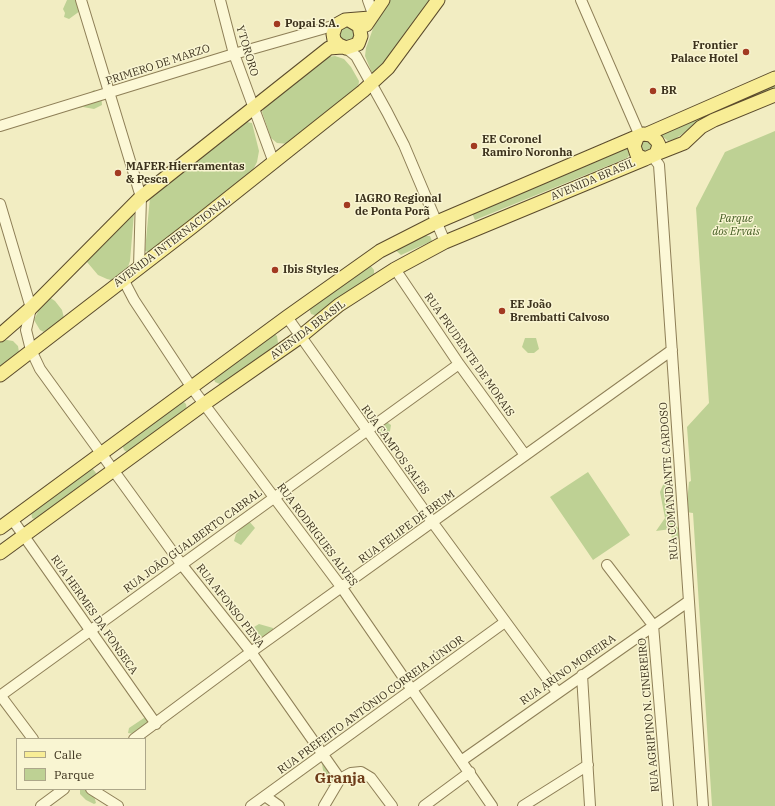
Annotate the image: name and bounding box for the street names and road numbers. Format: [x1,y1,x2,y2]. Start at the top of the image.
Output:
street label: YTORORO [233,24,261,78]
street label: PRIMERO DE MARZO [104,42,212,88]
street label: AVENIDA BRASIL [549,156,637,204]
street label: AVENIDA INTERNACIONAL [111,194,233,290]
street label: RUA PRUDENTE DE MORAIS [421,291,517,419]
street label: AVENIDA BRASIL [268,297,348,363]
street label: RUA COMANDANTE CARDOSO [657,402,681,560]
street label: RUA CAMPOS SALES [358,403,432,497]
street label: RUA RODRIGUES ALVES [274,481,360,589]
street label: RUA JOÃO GUALBERTO CABRAL [121,486,265,596]
street label: RUA FELIPE DE BRUM [356,488,458,566]
street label: RUA HERMES DA FONSECA [48,553,140,677]
street label: RUA AFONSO PENA [193,561,267,651]
street label: RUA ARINO MOREIRA [518,632,618,708]
street label: RUA PREFEITO ANTÔNIO CORREIA JÚNIOR [275,633,467,777]
street label: RUA AGRIPINO N. CINEREIRO [636,637,662,793]

